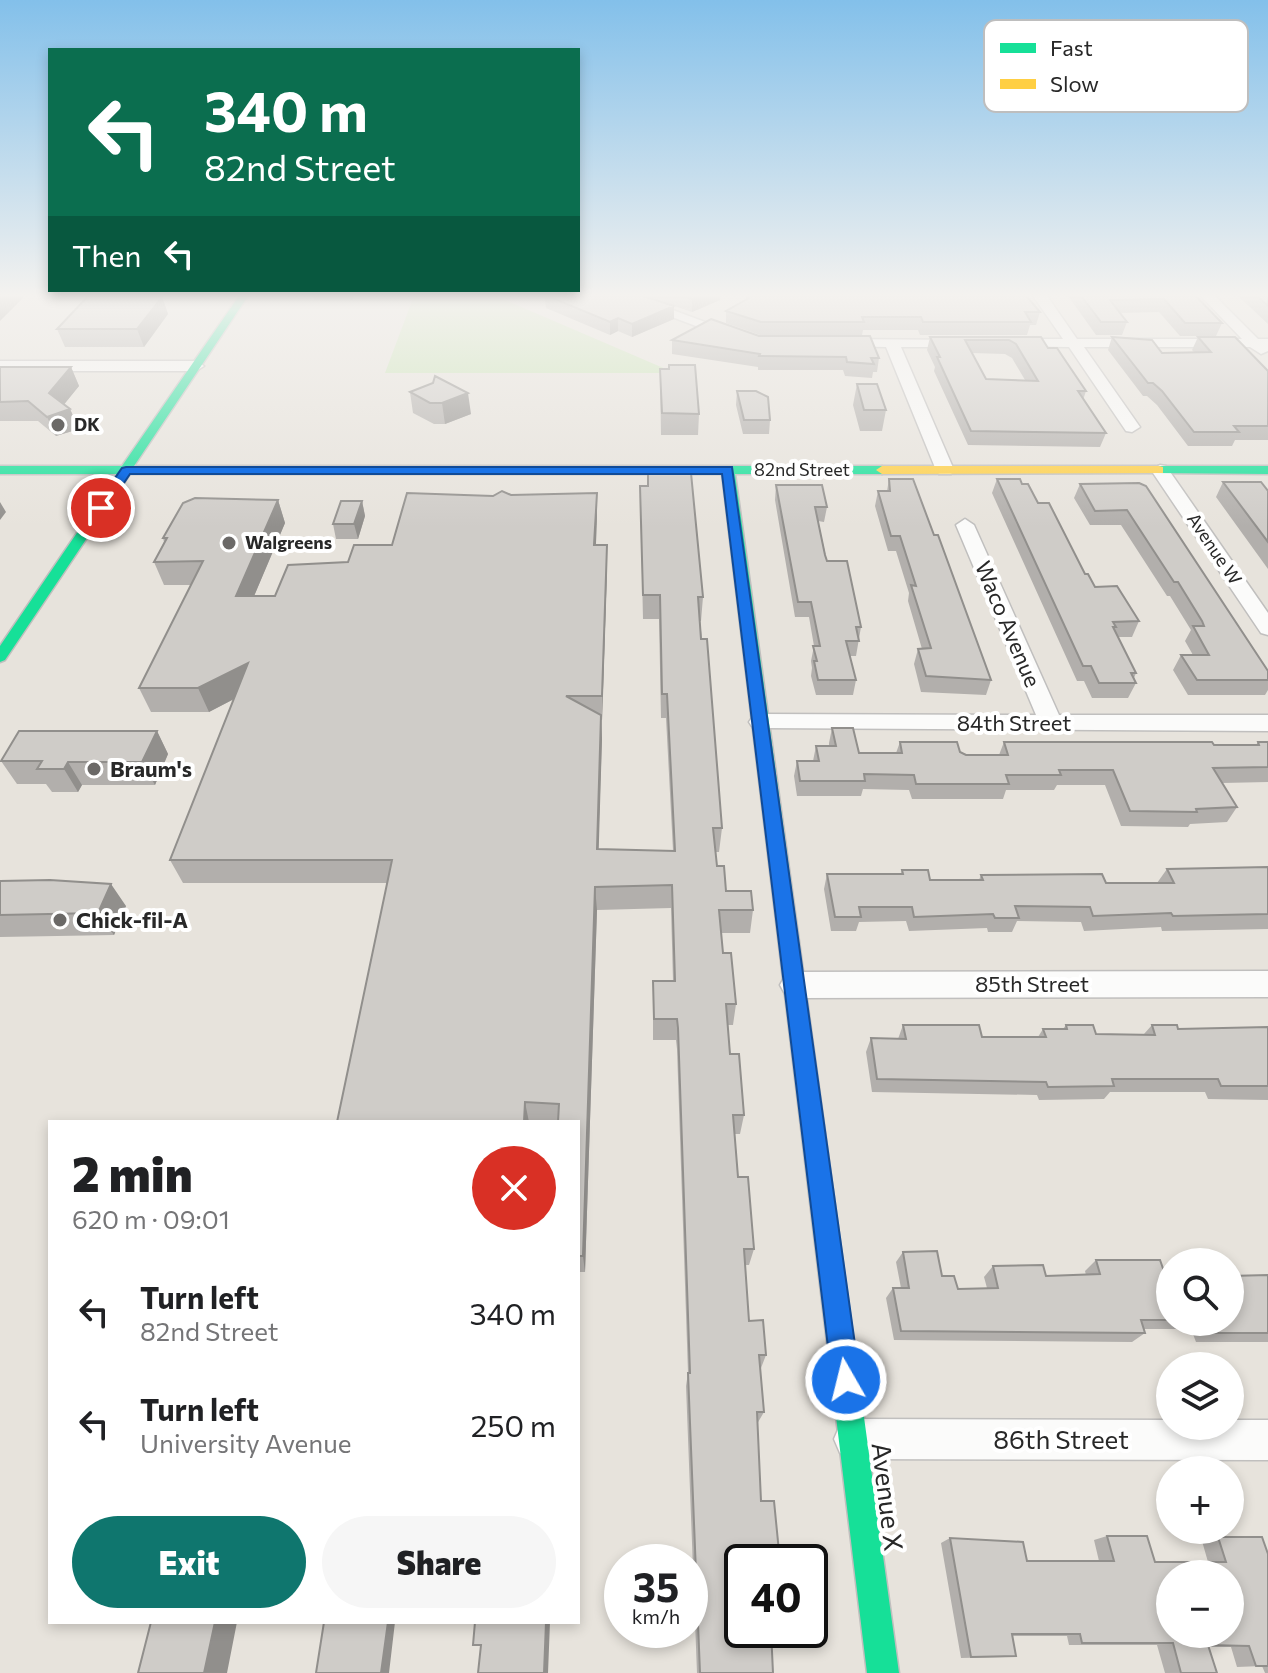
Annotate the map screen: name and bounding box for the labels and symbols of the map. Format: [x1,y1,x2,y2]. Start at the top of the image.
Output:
legend [984,20,1248,112]
text: Fast [1050,34,1093,61]
text: Slow [1050,70,1099,97]
place label: DK [74,413,100,435]
marker: DK [49,416,67,434]
street label: 82nd Street [754,458,850,480]
pin [67,474,135,542]
street label: Avenue W [1183,508,1247,589]
place label: Walgreens [245,531,332,553]
marker: Walgreens [220,534,238,552]
street label: Waco Avenue [970,557,1047,691]
street label: 84th Street [957,709,1071,736]
place label: Braum's [110,755,192,782]
marker: Braum's [85,760,103,778]
place label: Chick-fil-A [76,906,188,933]
marker: Chick-fil-A [51,911,69,929]
street label: 85th Street [975,970,1089,997]
position arrow [804,1338,888,1422]
street label: 86th Street [993,1423,1129,1454]
street label: Avenue X [866,1441,911,1553]
speed limit sign: 40 [724,1544,828,1648]

